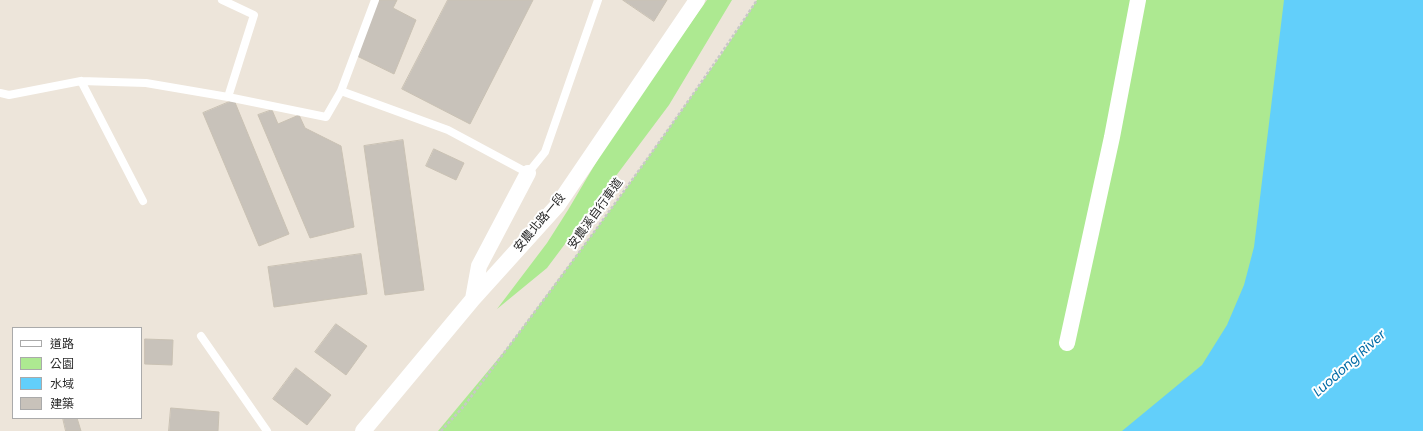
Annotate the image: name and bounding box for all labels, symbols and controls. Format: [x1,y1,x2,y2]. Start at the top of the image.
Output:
street label: 安農溪自行車道 [565,176,627,252]
street label: 安農北路一段 [511,191,569,255]
legend [12,327,142,419]
water label: Luodong River [1311,328,1389,400]
text: 道路 [50,335,74,352]
text: 公園 [50,355,74,372]
text: 水域 [50,375,74,392]
text: 建築 [50,395,74,412]

